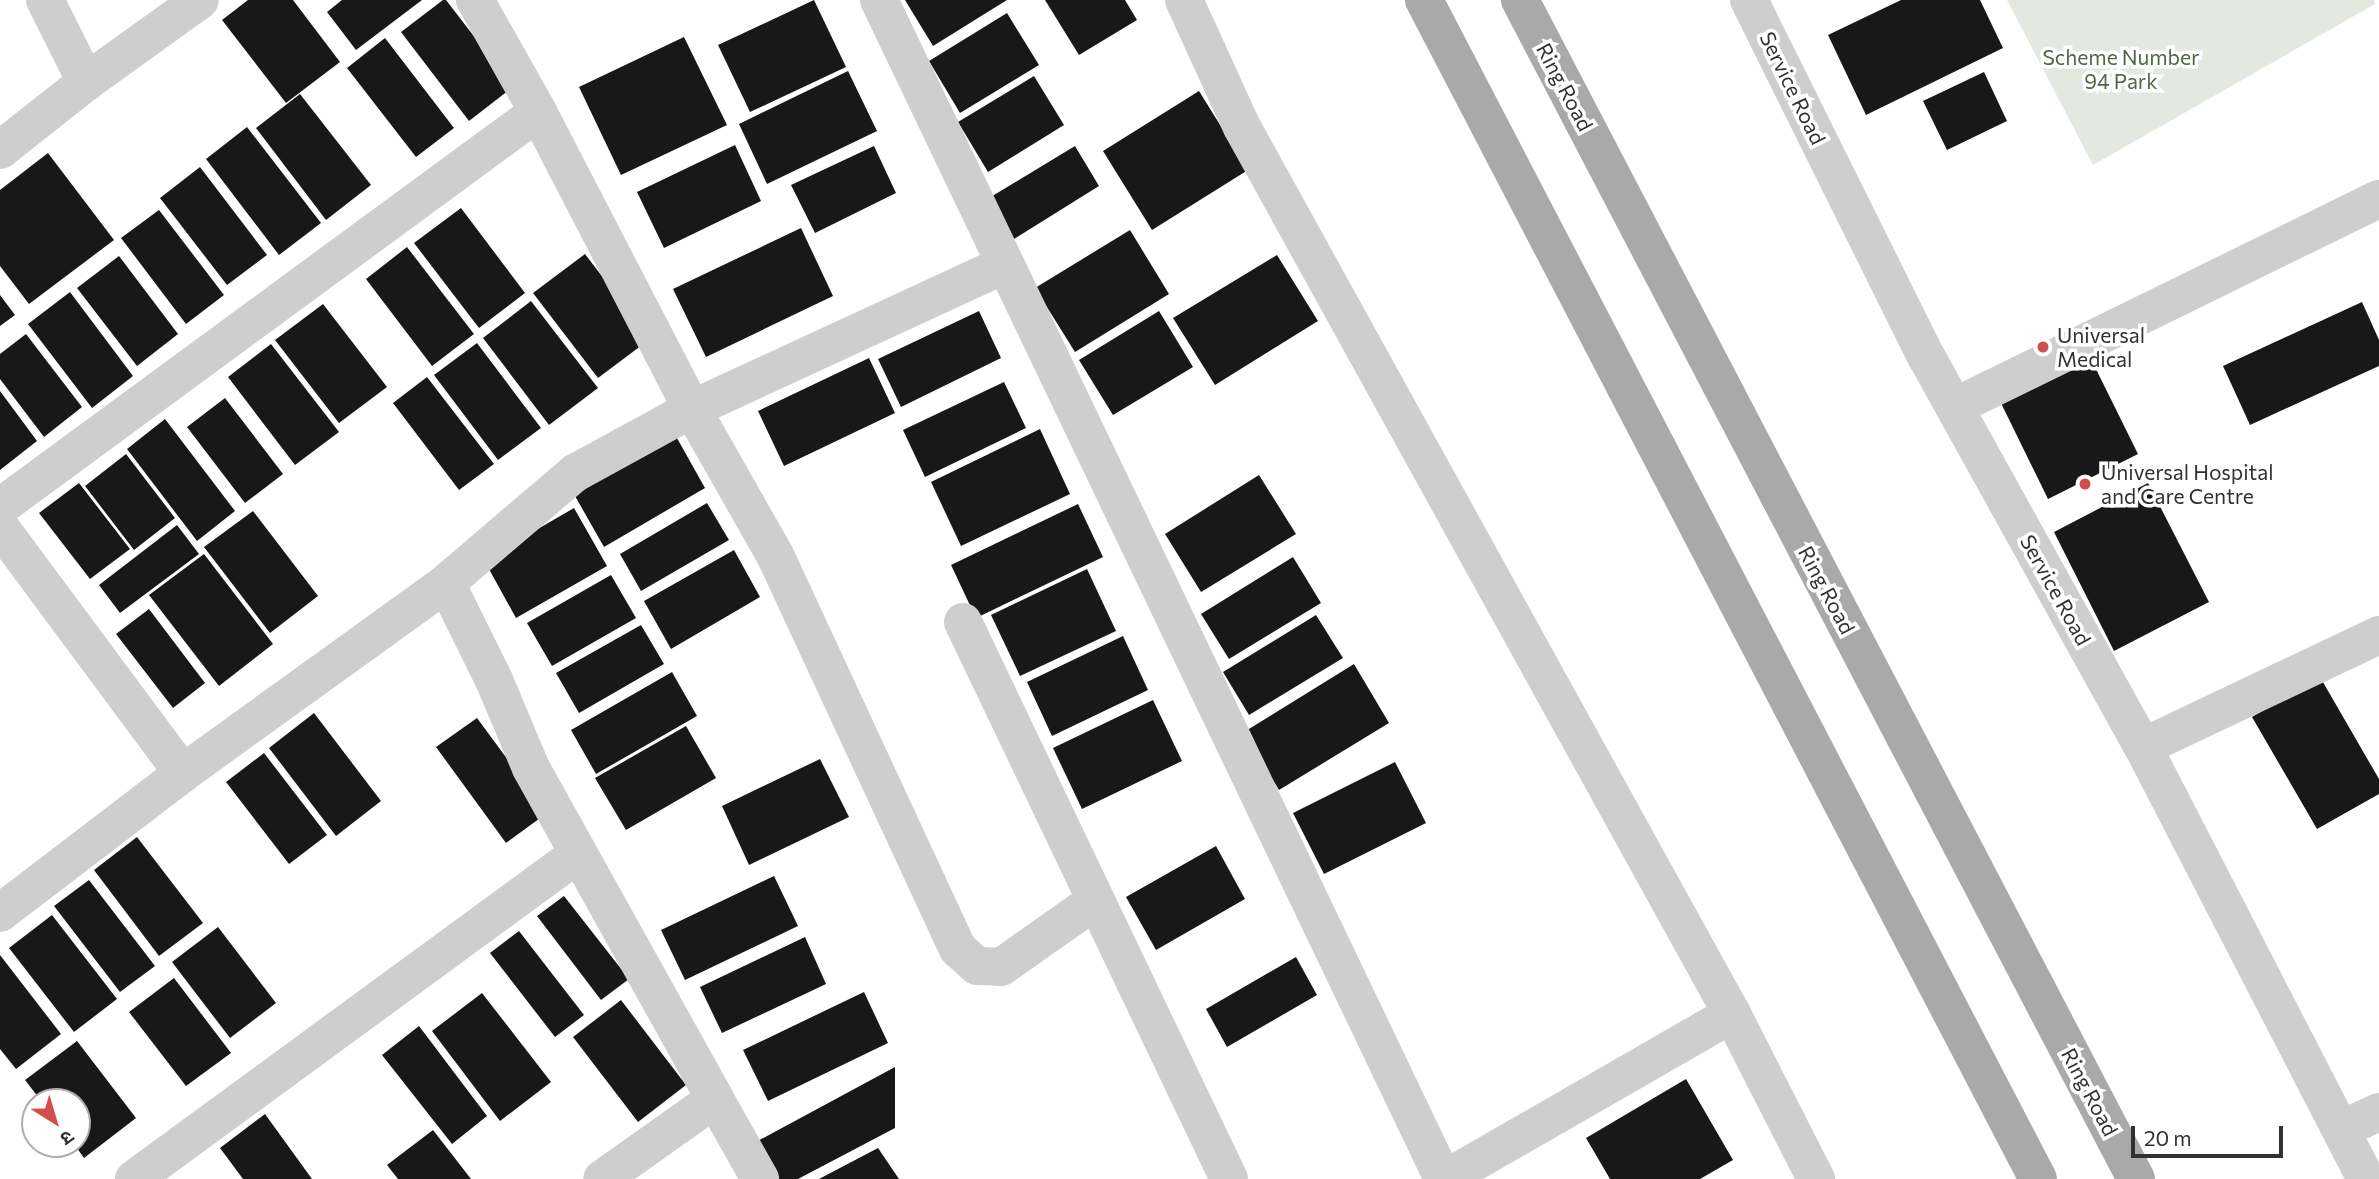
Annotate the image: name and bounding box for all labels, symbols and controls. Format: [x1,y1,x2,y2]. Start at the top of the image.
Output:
street label: Service Road [1755,27,1831,149]
street label: Ring Road [1531,39,1599,135]
park label: Scheme Number 94 Park [2042,44,2200,94]
place label: Universal Medical [2057,322,2145,372]
marker: Universal Medical [2035,339,2051,355]
place label: Universal Hospital and Care Centre [2101,459,2274,509]
marker: Universal Hospital and Care Centre [2075,474,2095,494]
street label: Service Road [2015,530,2097,650]
street label: Ring Road [1793,542,1861,638]
street label: Ring Road [2056,1044,2124,1140]
north arrow [21,1088,91,1158]
scale bar [2134,1112,2286,1156]
text: 20 m [2144,1125,2192,1150]
text: उ [56,1126,79,1151]

